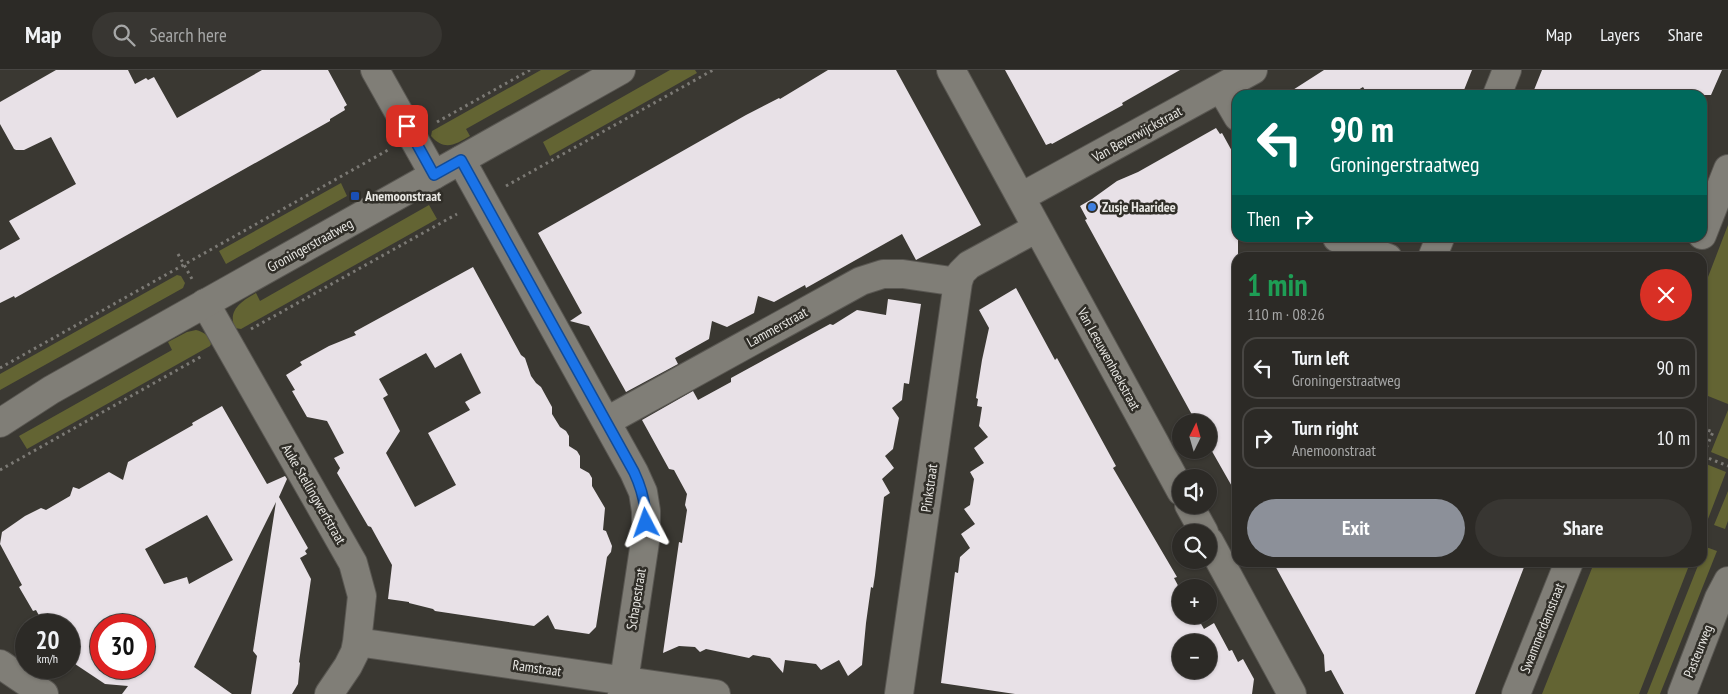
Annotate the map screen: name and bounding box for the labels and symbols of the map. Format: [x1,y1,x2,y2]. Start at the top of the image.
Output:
street label: Van Beverwijckstraat [1088,102,1185,167]
pin [386,105,428,147]
place label: Anemoonstraat [364,187,441,205]
marker: Anemoonstraat [349,190,361,202]
place label: Zusje Haaridee [1102,198,1176,216]
marker: Zusje Haaridee [1086,201,1098,213]
street label: Groningerstraatweg [264,214,356,276]
street label: Lammerstraat [744,303,811,351]
street label: Van Leeuwenhoekstraat [1073,304,1145,413]
north arrow [1172,414,1218,459]
street label: Auke Stellingwerfstraat [278,441,350,547]
street label: Pinkstraat [917,463,941,513]
position arrow [619,496,671,548]
street label: Schapestraat [622,567,650,631]
street label: Swammerdamstraat [1516,580,1568,676]
speed limit sign: 30 [90,614,155,679]
street label: Pasteurweg [1679,622,1717,680]
street label: Ramstraat [512,656,563,680]

